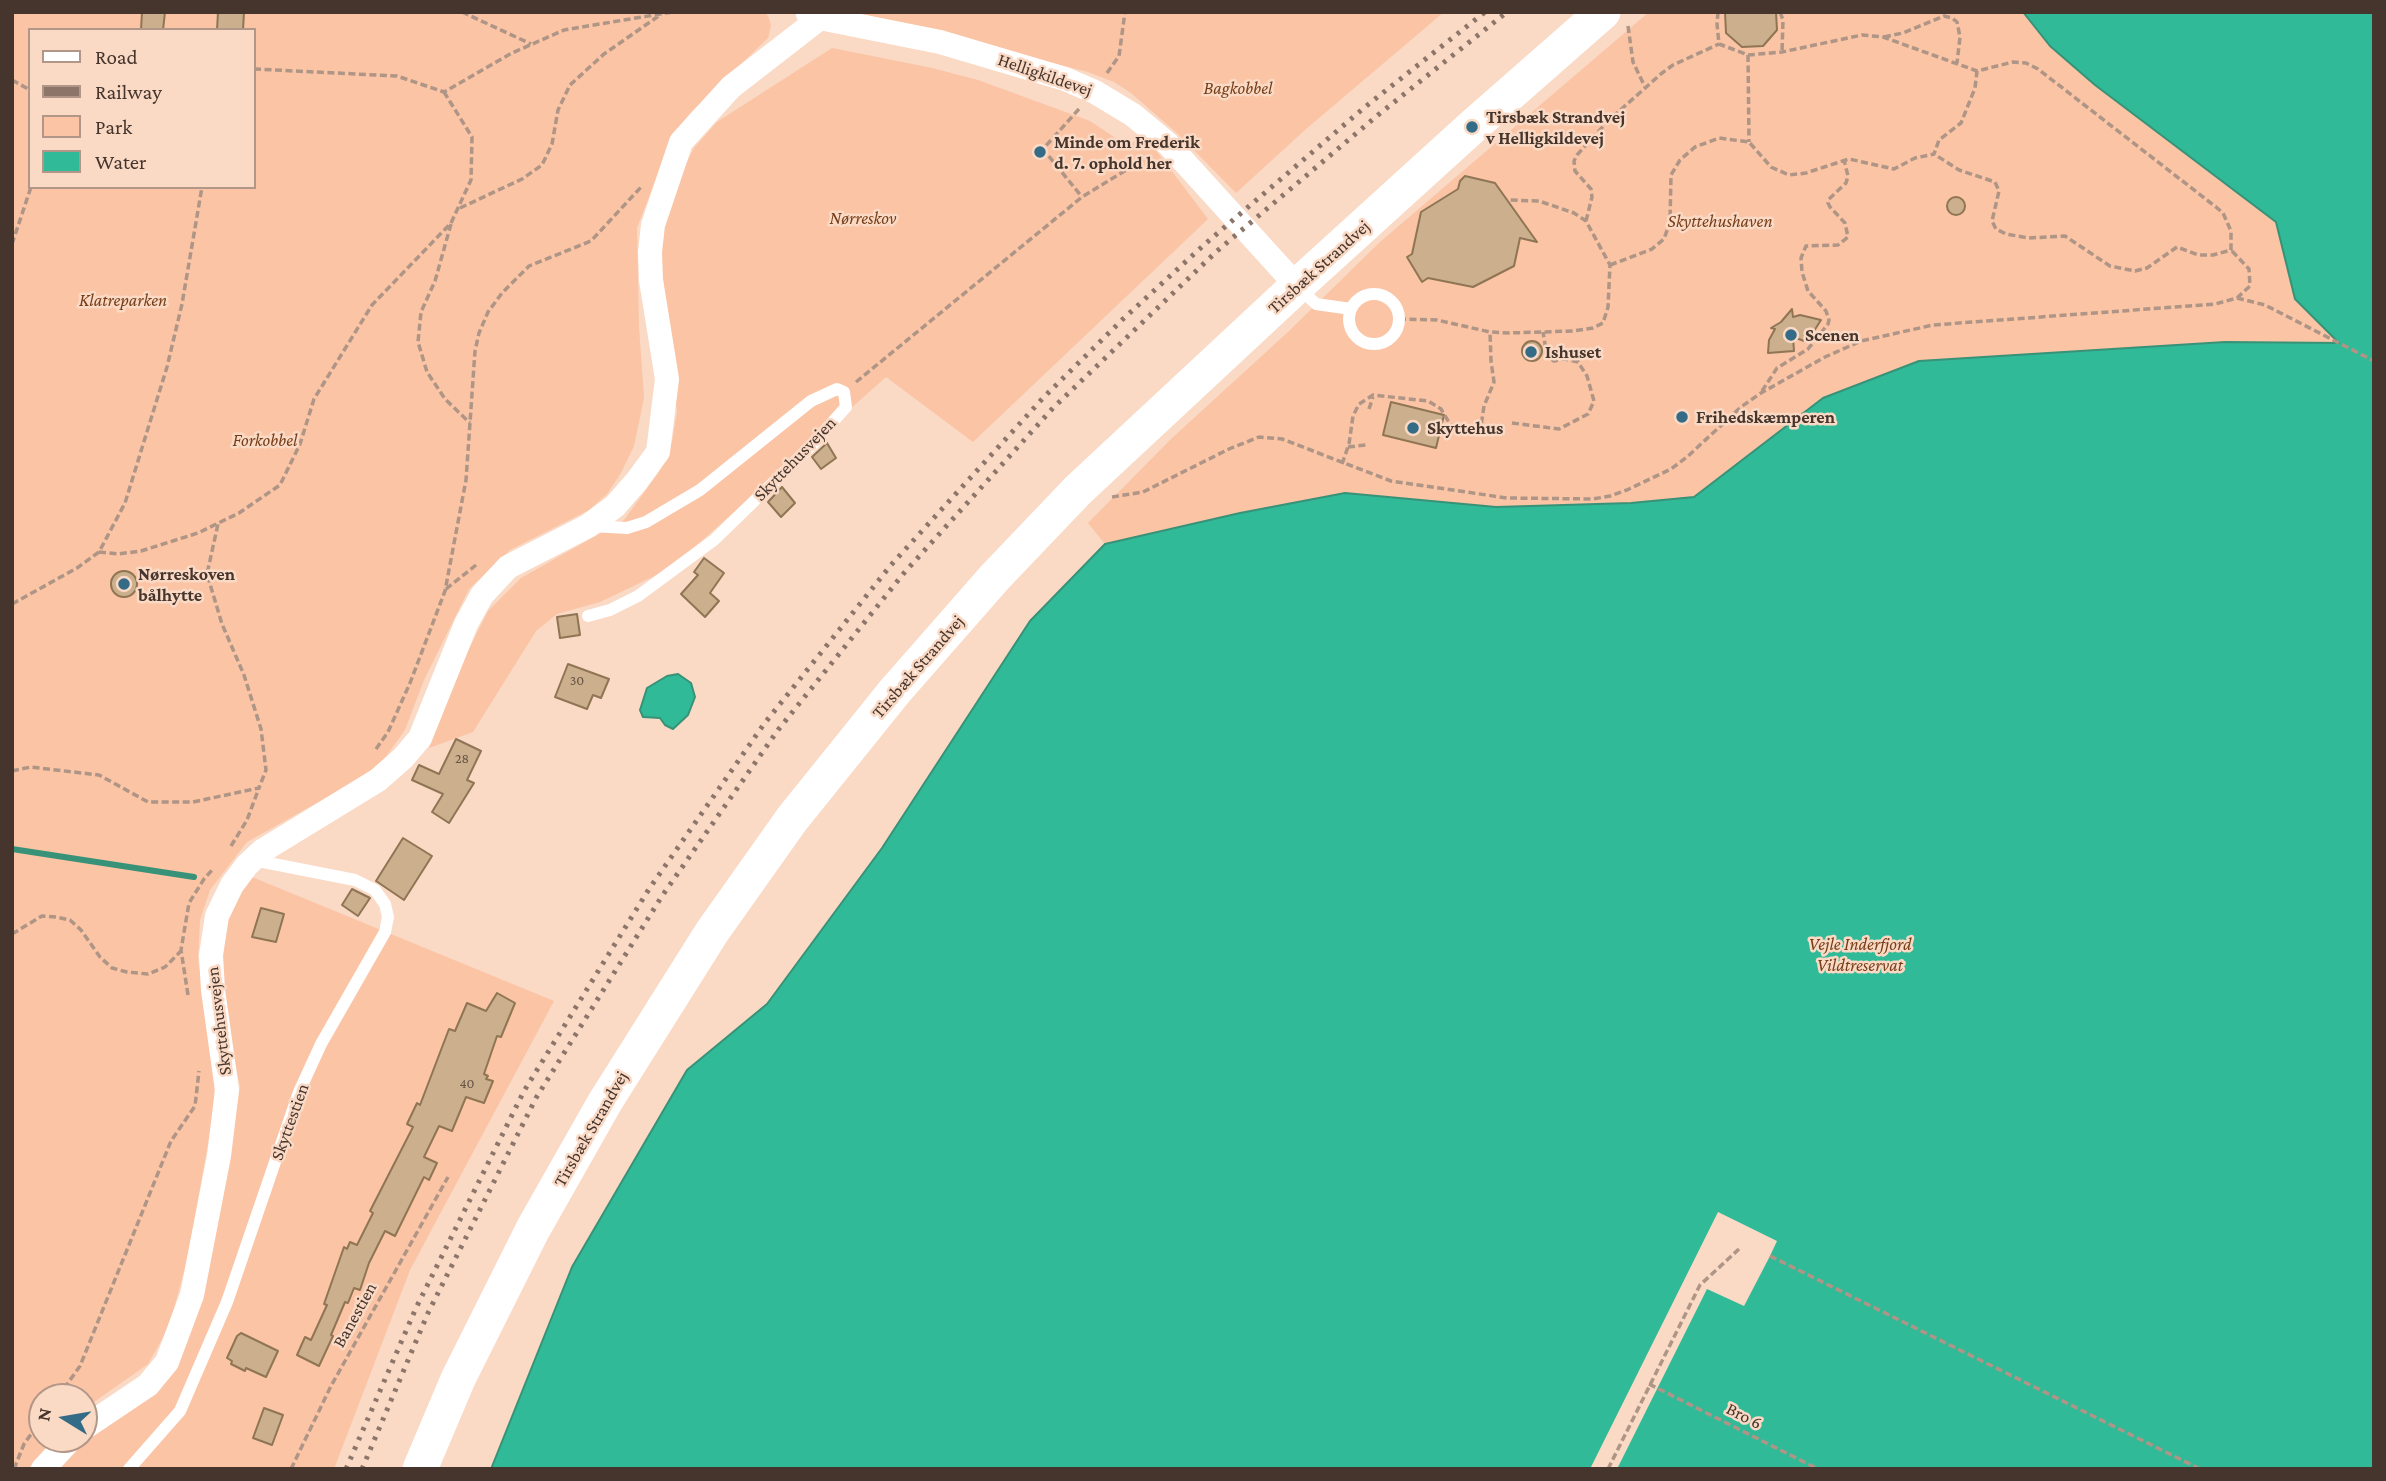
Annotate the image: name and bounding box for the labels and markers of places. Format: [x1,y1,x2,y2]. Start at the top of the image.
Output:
place label: Tirsbæk Strandvej v Helligkildevej [1486,106,1625,148]
marker: Tirsbæk Strandvej v Helligkildevej [1464,119,1480,135]
place label: Minde om Frederik d. 7. ophold her [1054,131,1200,174]
marker: Minde om Frederik d. 7. ophold her [1032,144,1048,160]
place label: Scenen [1805,324,1859,346]
marker: Scenen [1783,327,1799,343]
place label: Ishuset [1545,341,1601,363]
marker: Ishuset [1523,344,1539,360]
place label: Frihedskæmperen [1696,406,1835,428]
marker: Frihedskæmperen [1674,409,1690,425]
place label: Skyttehus [1427,417,1503,439]
marker: Skyttehus [1405,420,1421,436]
place label: Nørreskoven bålhytte [138,563,235,606]
marker: Nørreskoven bålhytte [116,576,132,592]

